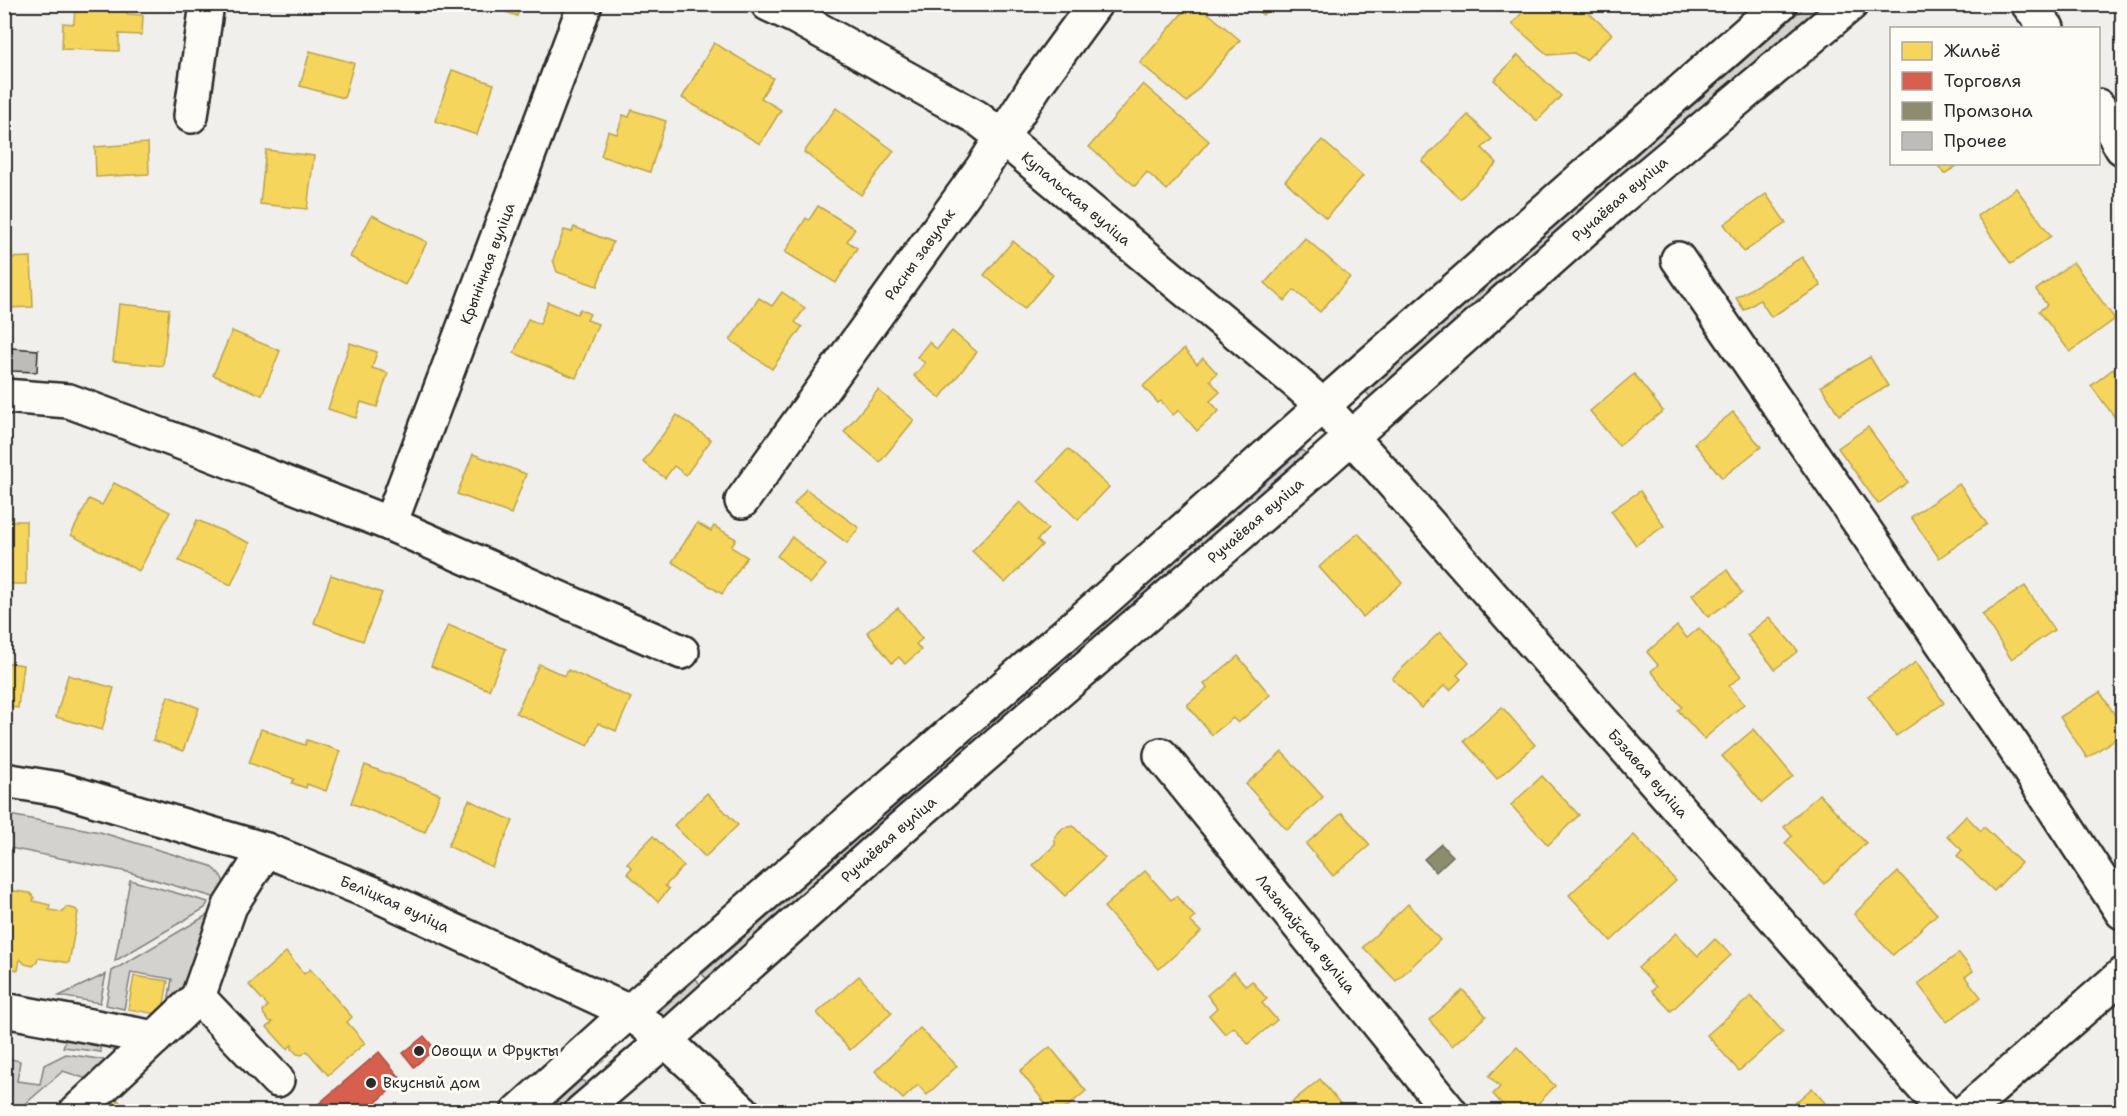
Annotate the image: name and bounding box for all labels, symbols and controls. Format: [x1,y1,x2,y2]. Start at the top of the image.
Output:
legend [1890,27,2100,165]
text: Жильё [1944,39,2001,63]
text: Торговля [1944,69,2022,93]
text: Промзона [1944,99,2033,123]
text: Прочее [1944,129,2007,153]
street label: Купальская вуліца [1017,147,1136,251]
street label: Ручаёвая вуліца [1568,152,1673,246]
street label: Крынічная вуліца [456,199,520,327]
street label: Расны завулак [880,205,960,304]
street label: Ручаёвая вуліца [1203,473,1308,568]
street label: Бэзавая вуліца [1603,725,1693,823]
street label: Ручаёвая вуліца [837,791,941,887]
street label: Лазанаўская вуліца [1251,870,1360,998]
street label: Беліцкая вуліца [337,871,453,937]
place label: Овощи и Фрукты [431,1041,559,1061]
marker: Овощи и Фрукты [412,1044,426,1058]
place label: Вкусный дом [383,1073,480,1093]
marker: Вкусный дом [364,1076,378,1090]

